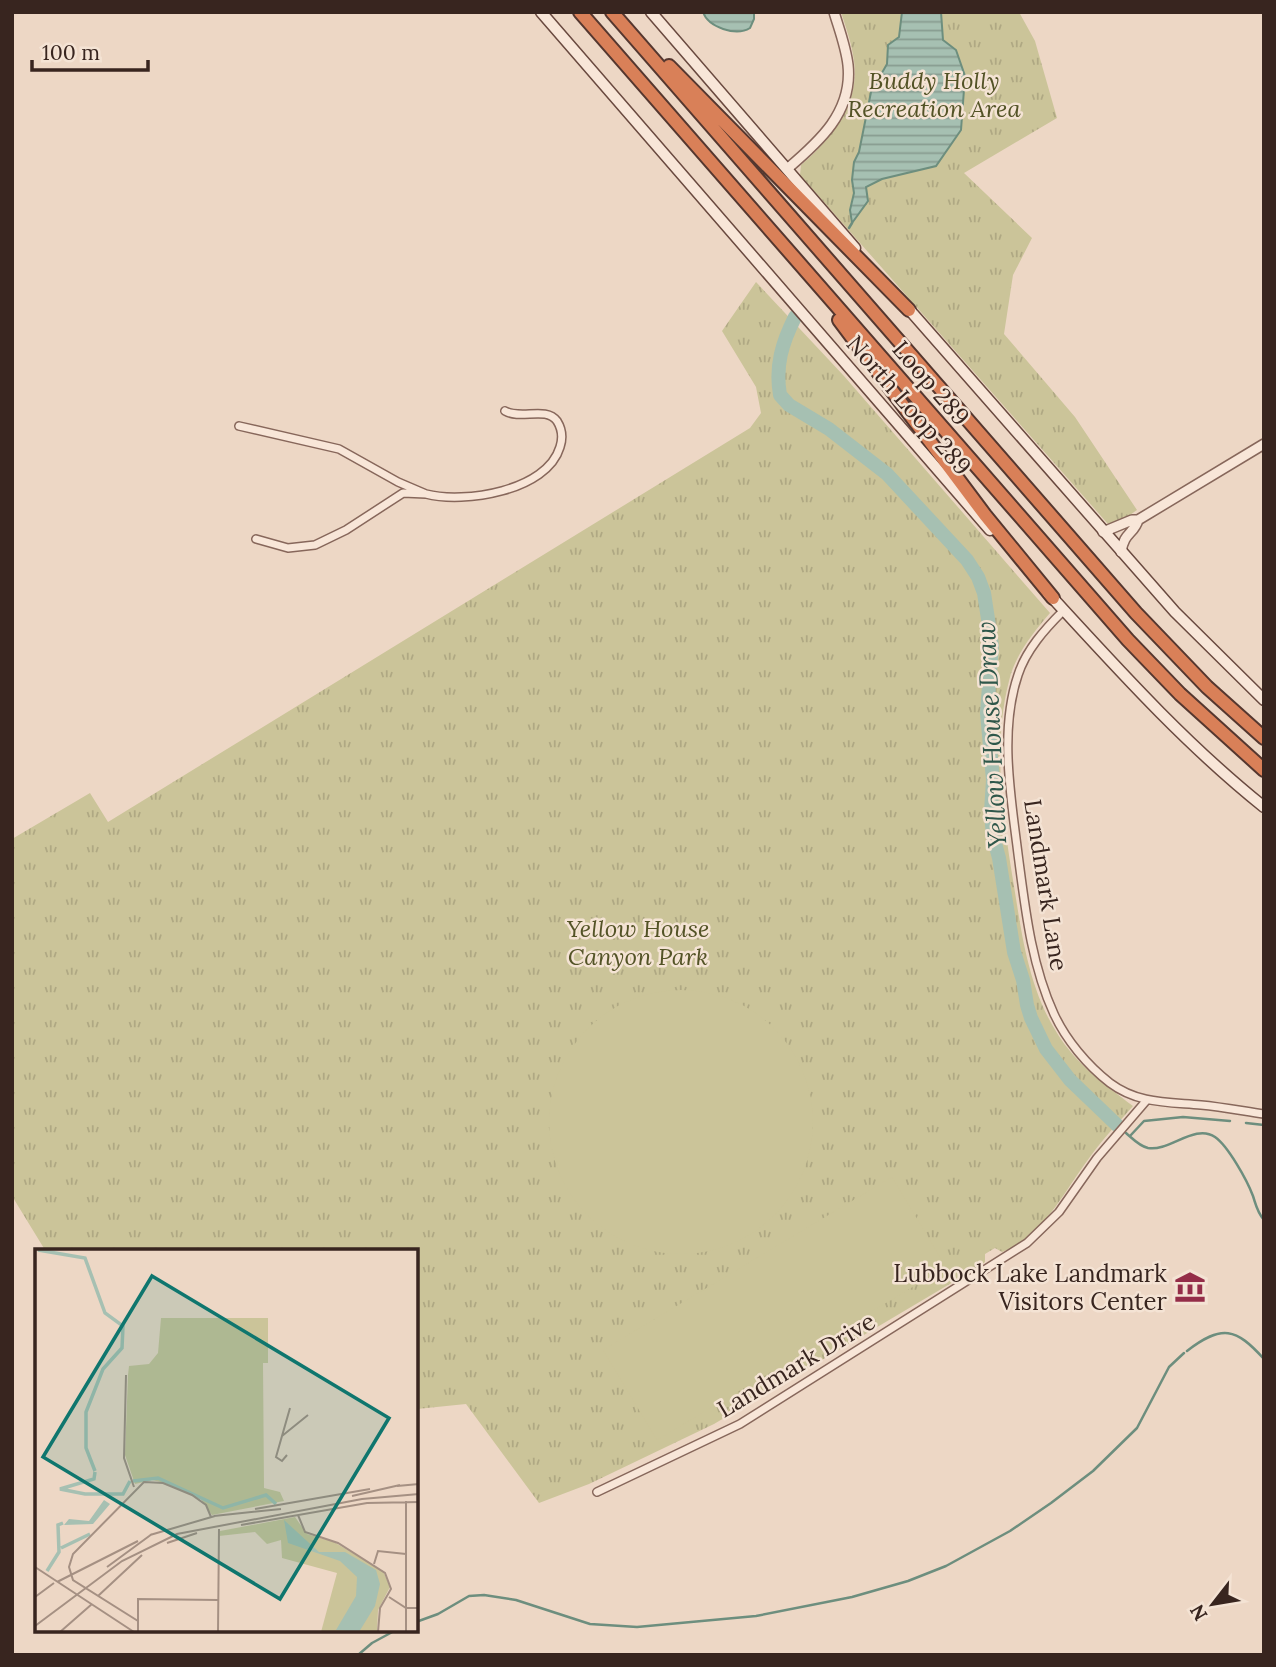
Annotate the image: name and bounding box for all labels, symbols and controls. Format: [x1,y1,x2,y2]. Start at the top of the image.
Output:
scale bar [32,28,147,72]
text: 100 m [42,39,100,66]
park label: Buddy Holly Recreation Area [847,65,1021,124]
street label: North Loop 289 [840,329,978,481]
street label: Loop 289 [886,334,976,432]
water label: Yellow House Draw [969,621,1013,849]
street label: Landmark Lane [1017,797,1075,973]
park label: Yellow House Canyon Park [567,913,709,972]
inset map [35,1249,418,1632]
place label: Lubbock Lake Landmark Visitors Center [893,1258,1168,1317]
museum icon: Lubbock Lake Landmark Visitors Center [1173,1270,1207,1304]
street label: Landmark Drive [711,1306,881,1424]
north arrow [1178,1569,1248,1639]
text: N [1184,1600,1212,1625]

